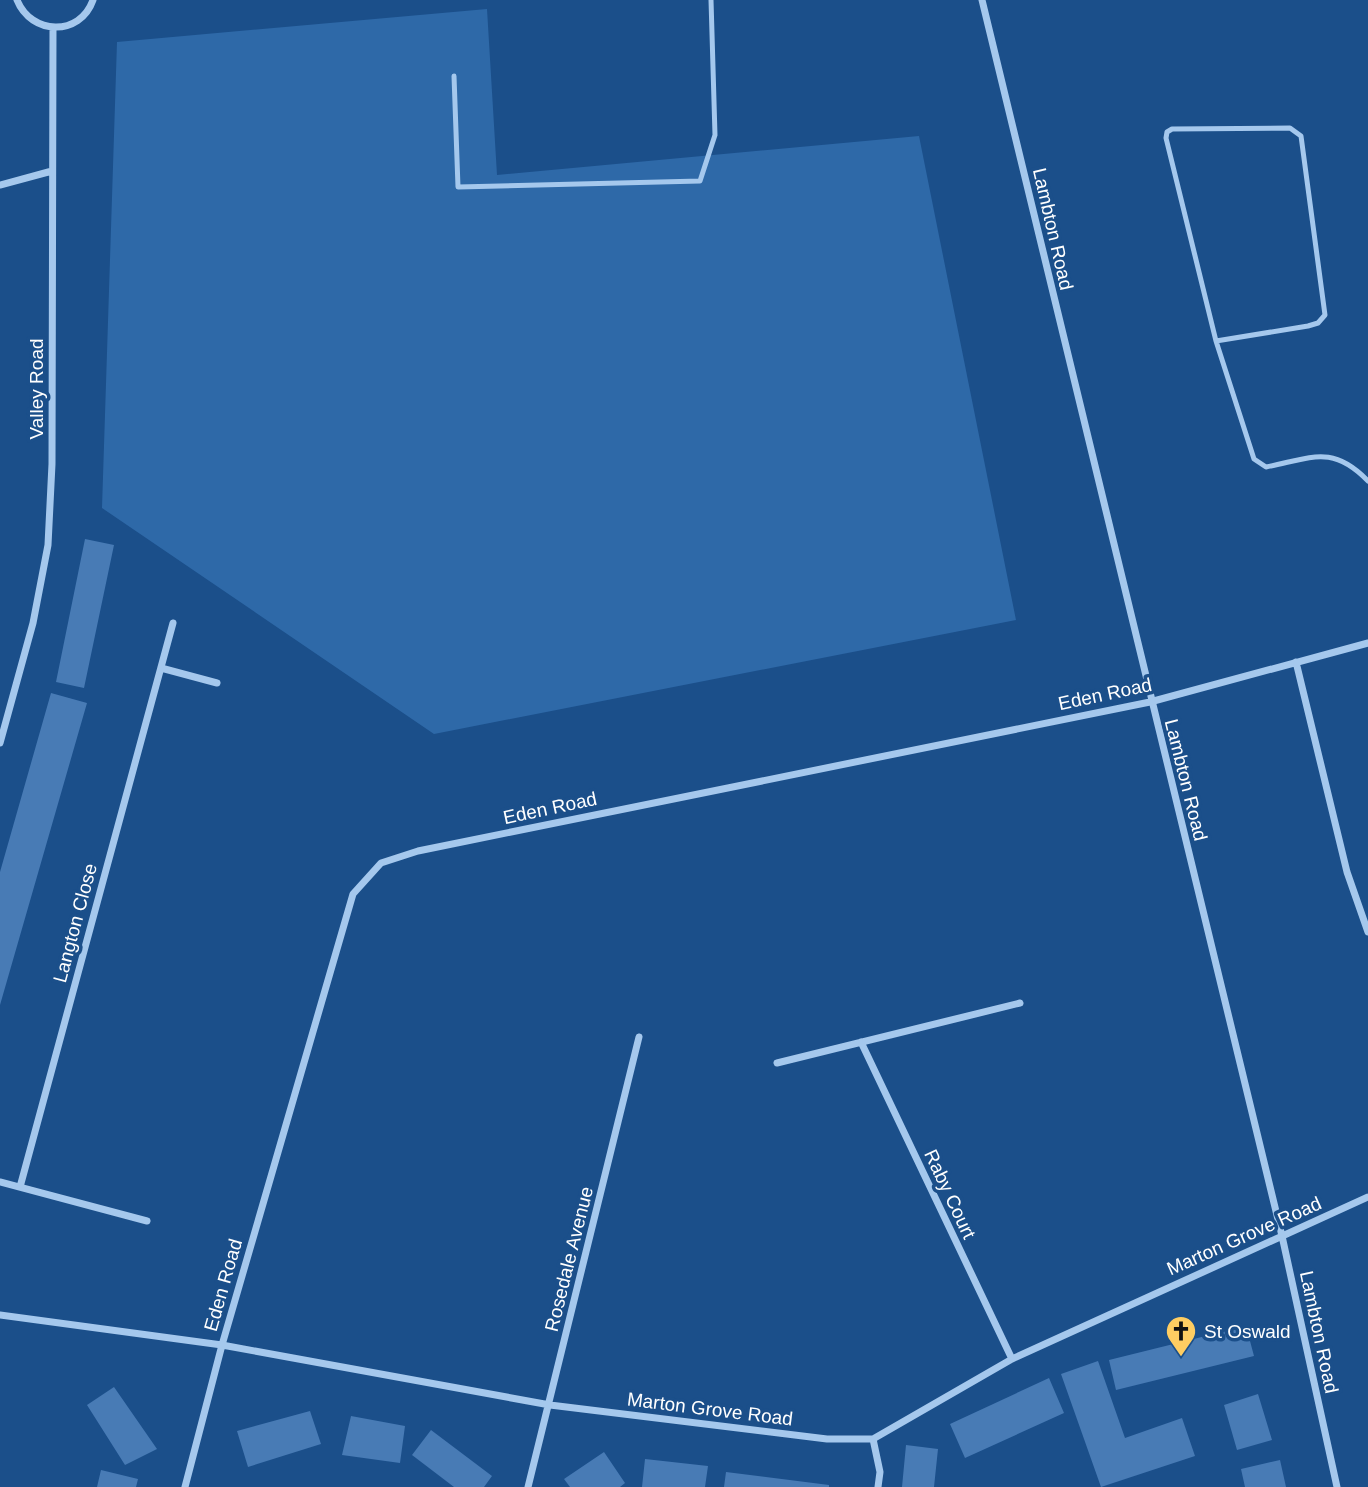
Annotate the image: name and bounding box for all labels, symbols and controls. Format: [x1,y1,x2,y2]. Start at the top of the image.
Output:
street label: Lambton Road [1029,166,1077,292]
street label: Valley Road [26,338,47,440]
street label: Eden Road [1056,674,1154,714]
street label: Lambton Road [1161,717,1211,843]
street label: Eden Road [501,788,599,828]
street label: Langton Close [49,861,101,985]
street label: Raby Court [920,1146,980,1243]
street label: Rosedale Avenue [541,1184,597,1334]
street label: Marton Grove Road [1164,1192,1324,1280]
street label: Eden Road [200,1236,246,1334]
street label: Lambton Road [1296,1269,1342,1395]
church icon: St Oswald [1164,1314,1198,1358]
place label: St Oswald [1204,1321,1291,1342]
street label: Marton Grove Road [626,1388,794,1430]

